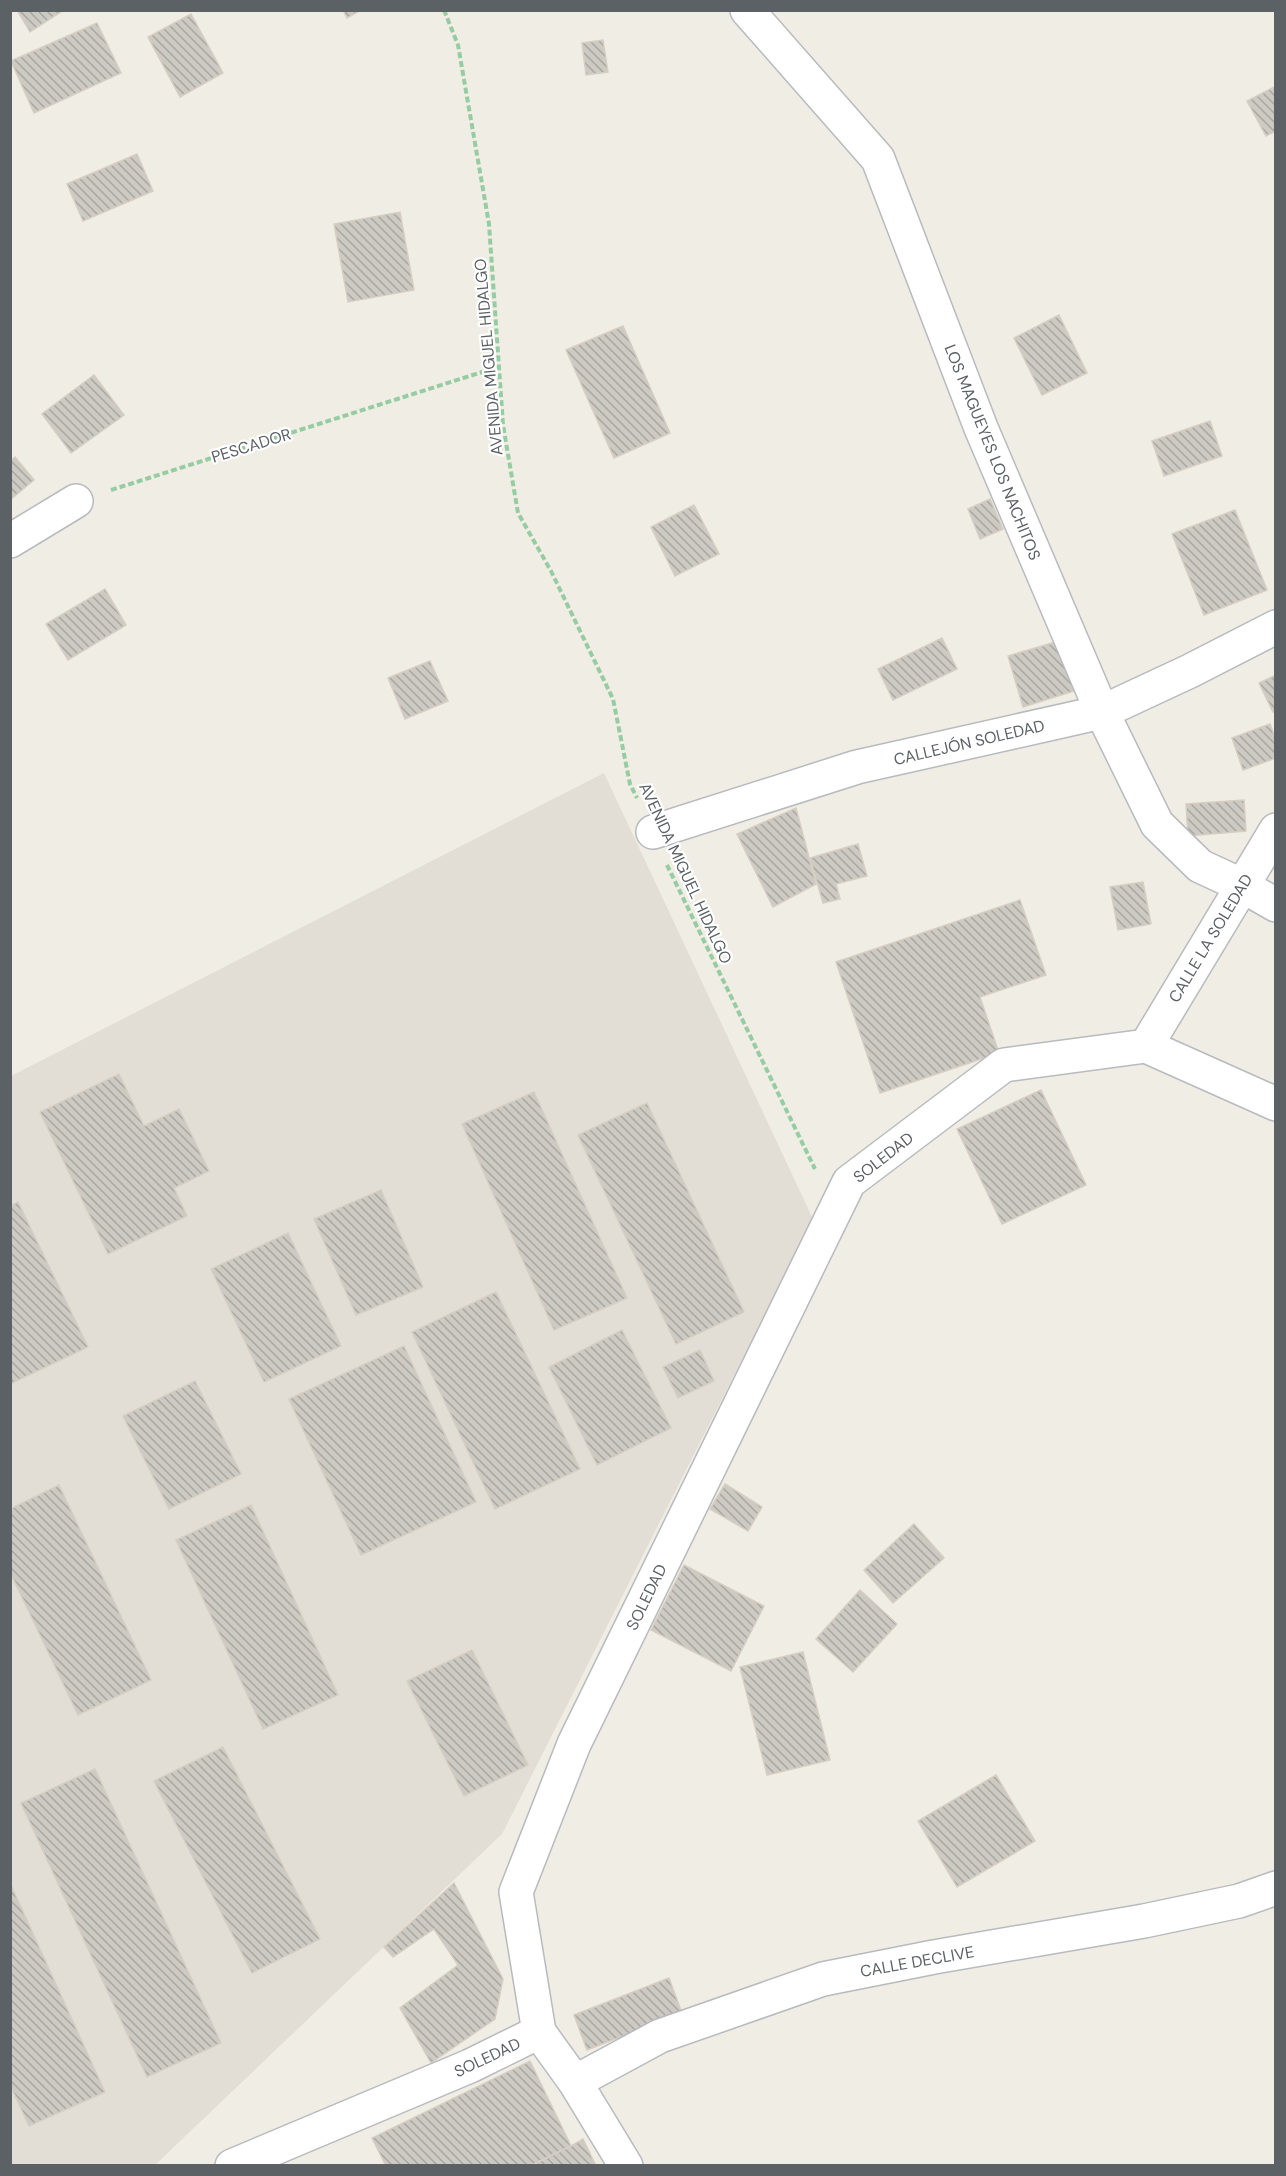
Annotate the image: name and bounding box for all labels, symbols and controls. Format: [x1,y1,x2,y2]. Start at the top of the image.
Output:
street label: AVENIDA MIGUEL HIDALGO [469,258,508,456]
street label: LOS MAGUEYES LOS NACHITOS [940,341,1046,563]
street label: PESCADOR [209,423,294,468]
street label: CALLEJÓN SOLEDAD [892,715,1047,770]
street label: AVENIDA MIGUEL HIDALGO [634,779,737,967]
street label: CALLE LA SOLEDAD [1164,870,1257,1006]
street label: SOLEDAD [849,1127,918,1188]
street label: SOLEDAD [621,1561,671,1634]
street label: CALLE DECLIVE [858,1941,976,1982]
street label: SOLEDAD [451,2033,524,2082]

